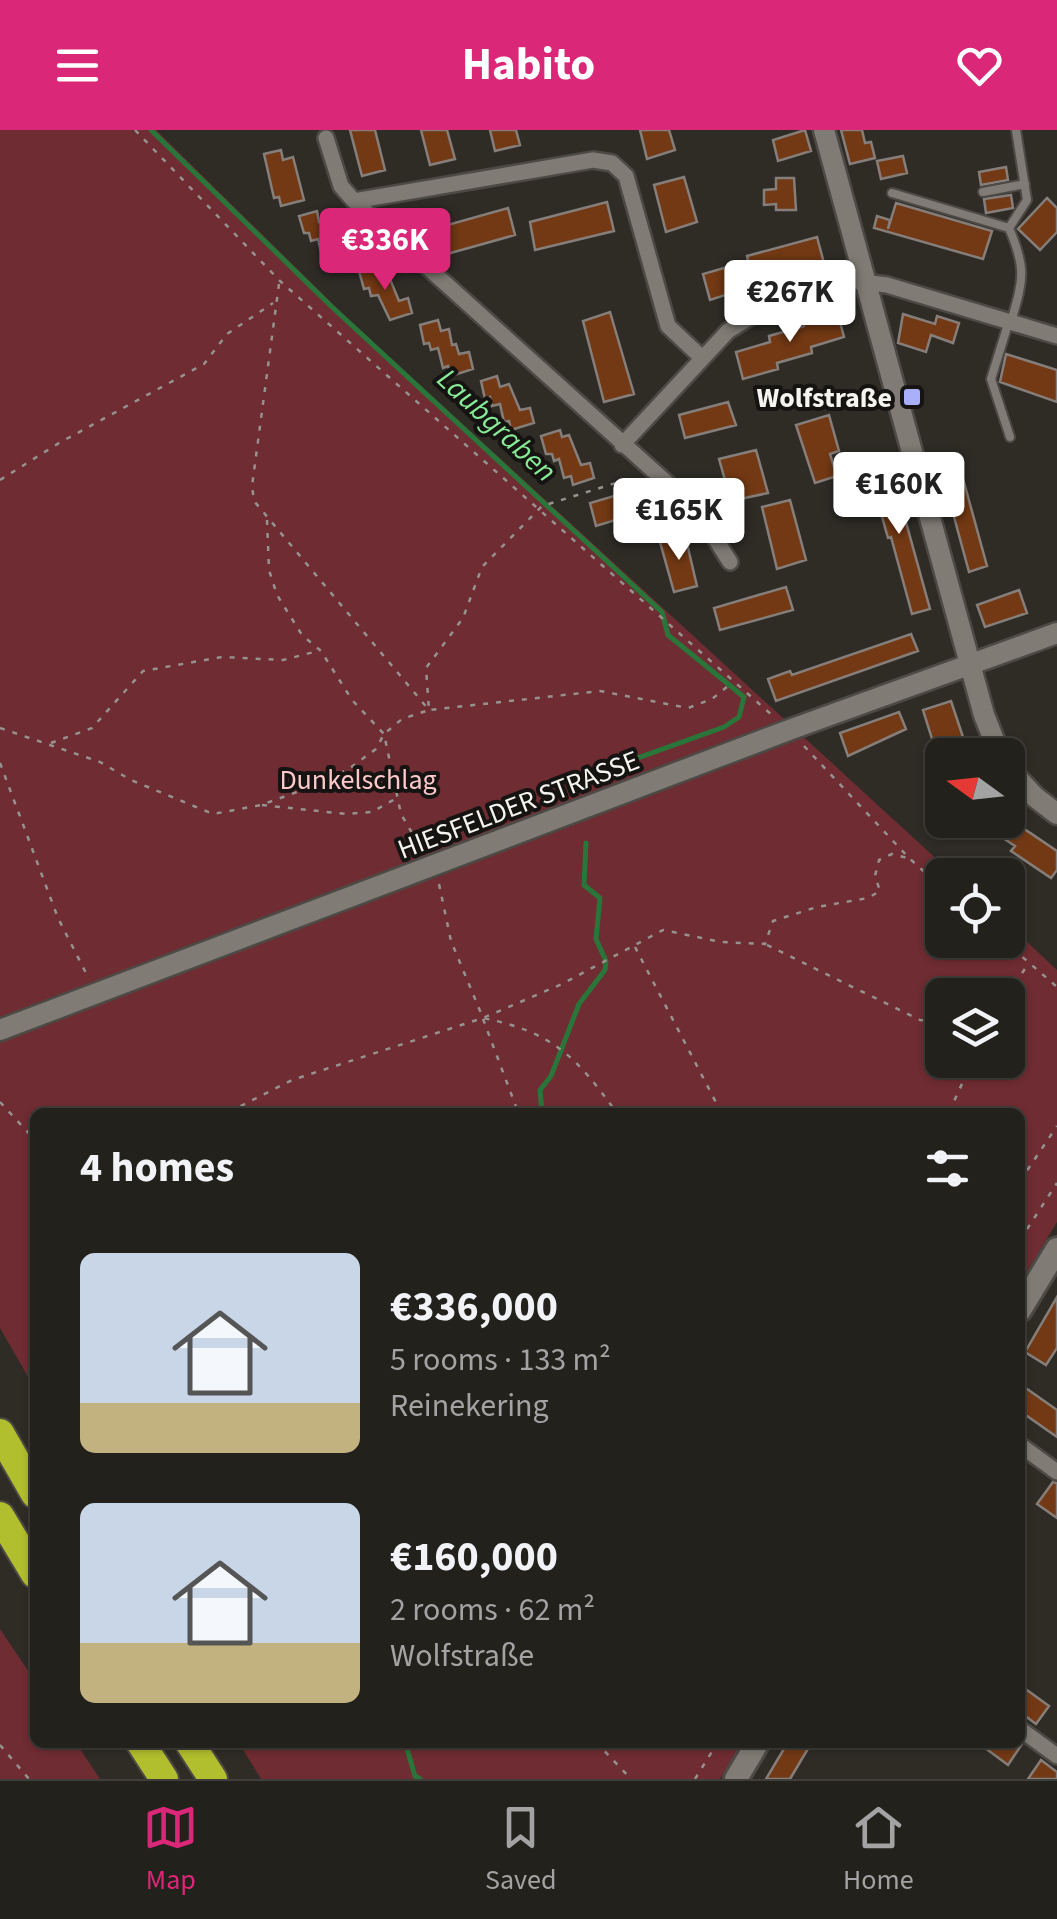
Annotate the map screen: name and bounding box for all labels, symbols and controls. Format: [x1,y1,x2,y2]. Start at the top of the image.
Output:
text: Habito [462,33,595,97]
icon: menu [50,38,105,93]
icon: heart [952,38,1007,93]
pin: €336K [315,208,455,293]
text: €336K [341,217,429,263]
pin: €267K [720,260,860,345]
text: €267K [746,269,834,315]
water label: Laubgraben [427,359,566,492]
place label: Wolfstraße [756,378,892,418]
marker: Wolfstraße [901,386,923,408]
pin: €160K [829,452,969,537]
text: €160K [855,461,943,507]
pin: €165K [609,478,749,563]
text: €165K [635,487,723,533]
north arrow [925,738,1025,838]
map controls [925,738,1025,1078]
street label: HIESFELDER STRASSE [392,740,645,869]
park label: Dunkelschlag [279,760,437,800]
button: locate [925,858,1025,958]
button: layers [925,978,1025,1078]
text: 4 homes [80,1138,234,1198]
icon: filters [920,1141,975,1196]
text: €336,000 [390,1277,558,1337]
icon: home [160,1293,280,1413]
text: 5 rooms · 133 m² [390,1337,611,1383]
text: Reinekering [390,1383,549,1429]
text: €160,000 [390,1527,558,1587]
icon: home [160,1543,280,1663]
text: 2 rooms · 62 m² [390,1587,595,1633]
text: Wolfstraße [390,1633,534,1679]
tab: Map [143,1800,198,1900]
tab: Saved [485,1800,556,1900]
tab: Home [843,1800,914,1900]

